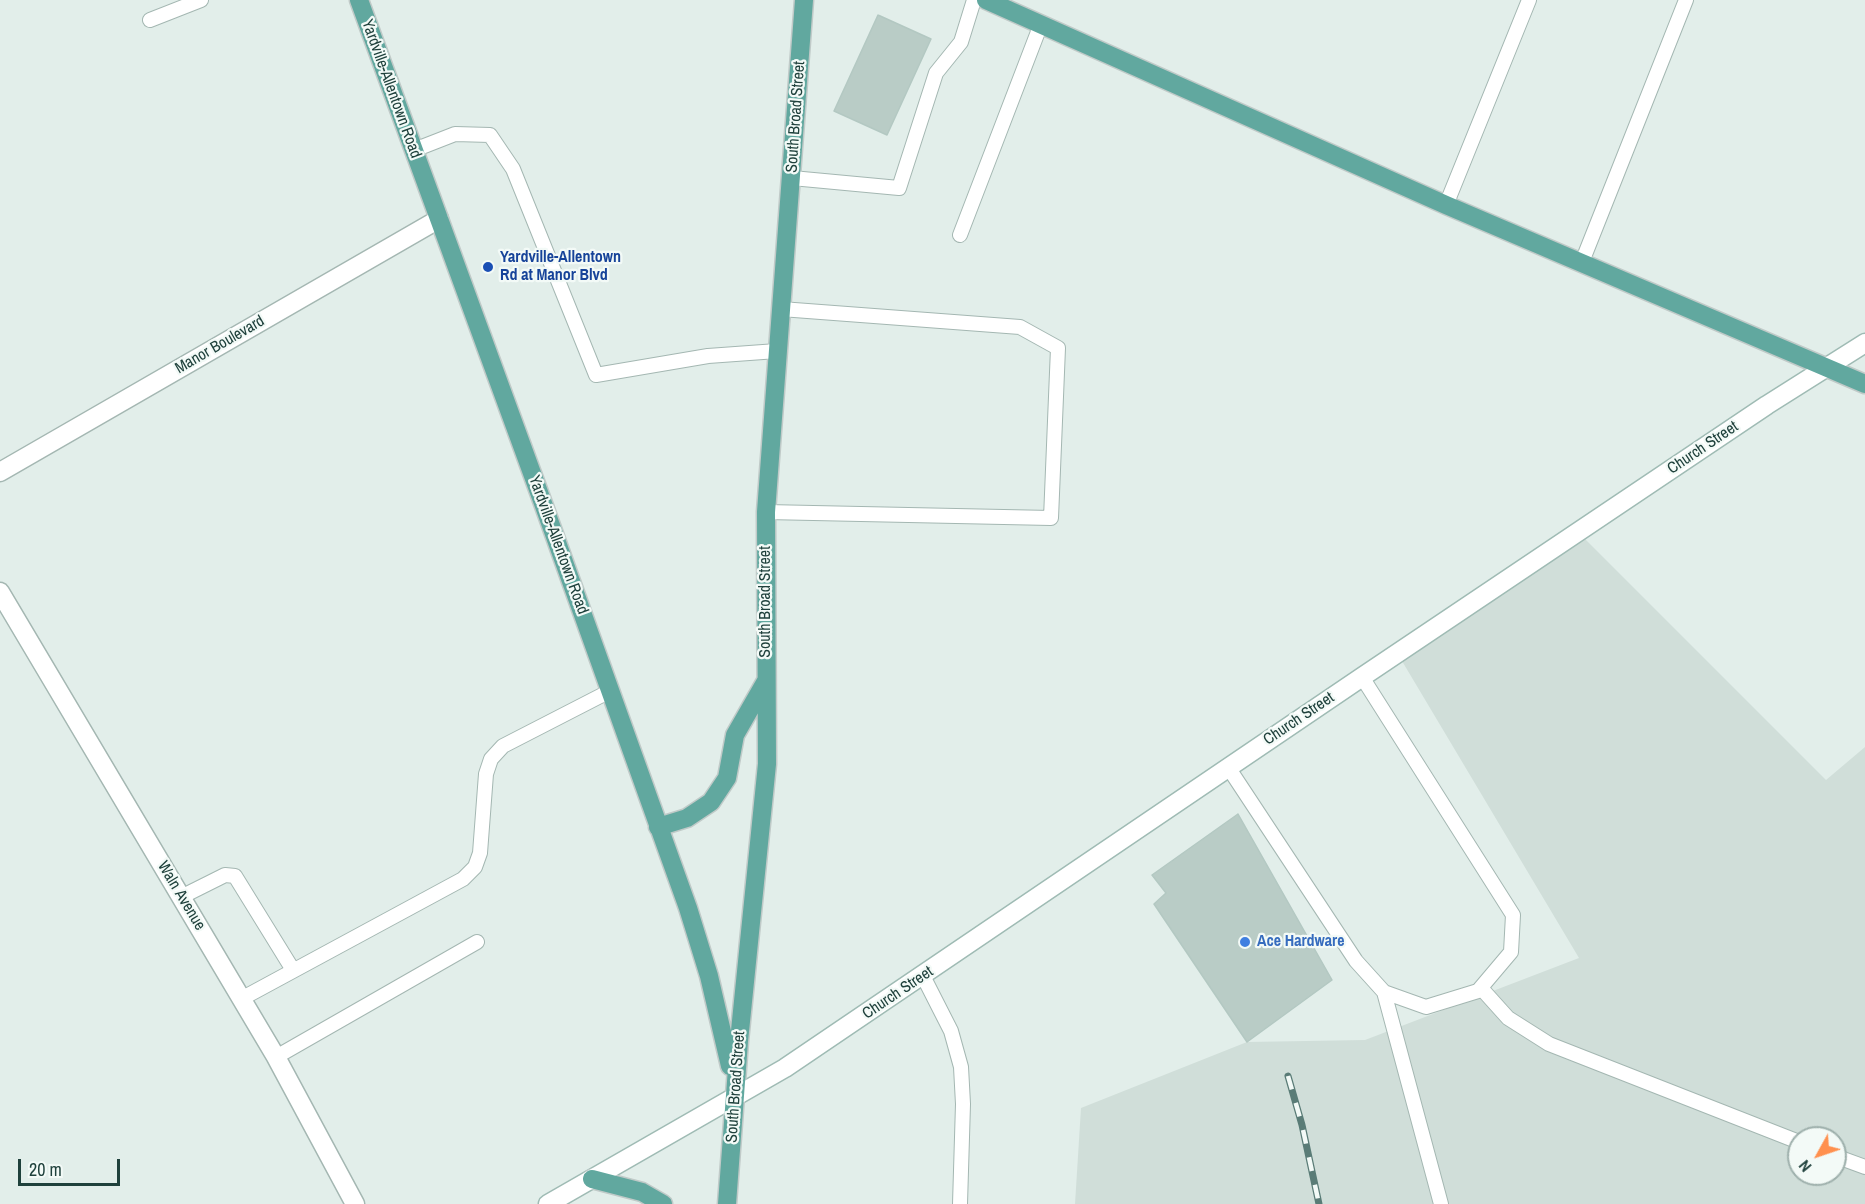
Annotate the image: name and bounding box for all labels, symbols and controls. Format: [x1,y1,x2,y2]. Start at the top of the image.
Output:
street label: Yardville-Allentown Road [357,17,425,161]
street label: South Broad Street [783,61,809,173]
place label: Yardville-Allentown Rd at Manor Blvd [500,248,621,286]
marker: Yardville-Allentown Rd at Manor Blvd [481,260,495,274]
street label: Manor Boulevard [172,312,268,378]
street label: Church Street [1664,417,1742,479]
street label: Yardville-Allentown Road [524,473,592,617]
street label: South Broad Street [756,546,776,658]
street label: Church Street [1260,688,1338,750]
street label: Waln Avenue [153,858,209,934]
place label: Ace Hardware [1257,932,1345,952]
marker: Ace Hardware [1238,935,1252,949]
street label: Church Street [859,962,937,1024]
street label: South Broad Street [723,1031,749,1143]
north arrow [1787,1126,1847,1186]
scale bar [21,1147,123,1185]
text: N [1793,1156,1816,1177]
text: 20 m [29,1157,62,1182]

